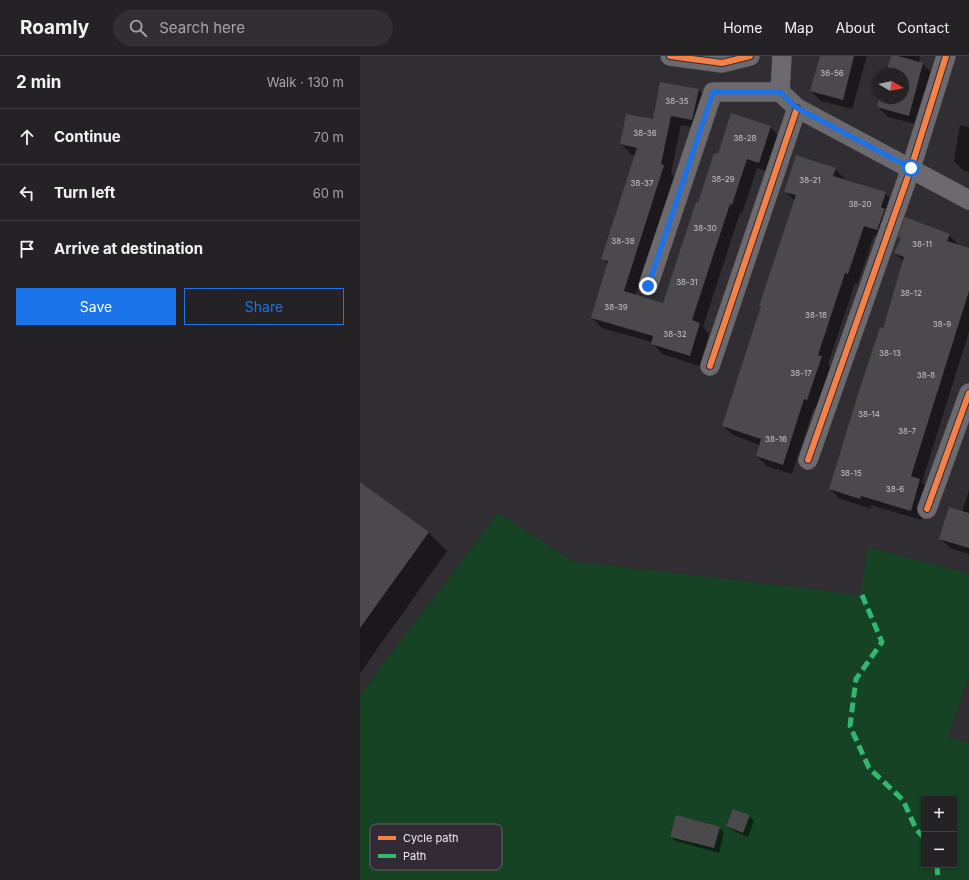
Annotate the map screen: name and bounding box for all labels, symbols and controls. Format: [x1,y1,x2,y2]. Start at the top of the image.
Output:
search box [113,10,393,46]
text: Roamly [20,16,89,39]
icon: search [127,17,149,39]
text: Search here [159,18,245,37]
text: Home [723,19,762,36]
text: Map [784,19,814,36]
text: About [836,19,875,36]
text: Contact [897,19,949,36]
house number: 36-56 [820,68,844,78]
north arrow [873,68,909,104]
text: 2 min [16,72,61,92]
text: Walk · 130 m [267,74,344,90]
house number: 38-35 [665,96,689,106]
icon: ahead [16,126,38,148]
text: Continue [54,127,121,146]
house number: 38-36 [633,128,657,138]
text: 70 m [314,129,344,145]
house number: 38-28 [733,133,757,143]
route start [902,159,920,177]
house number: 38-29 [711,174,735,184]
house number: 38-21 [799,175,821,185]
house number: 38-37 [631,178,654,188]
icon: left [16,182,38,204]
text: Turn left [54,183,115,202]
text: 60 m [313,185,344,201]
house number: 38-20 [848,199,872,209]
house number: 38-30 [693,223,717,233]
house number: 38-38 [611,236,635,246]
icon: arrive [16,238,38,260]
text: Arrive at destination [54,239,203,258]
house number: 38-11 [912,239,932,249]
route end [639,277,657,295]
house number: 38-31 [676,277,698,287]
button: Save [16,288,176,325]
button: Share [184,288,344,325]
house number: 38-12 [900,288,922,298]
house number: 38-39 [604,302,628,312]
house number: 38-18 [805,310,827,320]
house number: 38-9 [933,319,951,329]
house number: 38-32 [663,329,687,339]
house number: 38-13 [879,348,901,358]
house number: 38-17 [790,368,812,378]
house number: 38-8 [917,370,935,380]
house number: 38-14 [858,409,880,419]
house number: 38-7 [898,426,916,436]
house number: 38-16 [765,434,787,444]
house number: 38-15 [840,468,862,478]
house number: 38-6 [886,484,904,494]
map controls [921,796,957,868]
button: + [921,796,957,832]
legend [370,824,502,870]
text: Cycle path [403,831,459,845]
button: − [921,832,957,868]
text: Path [403,849,426,863]

